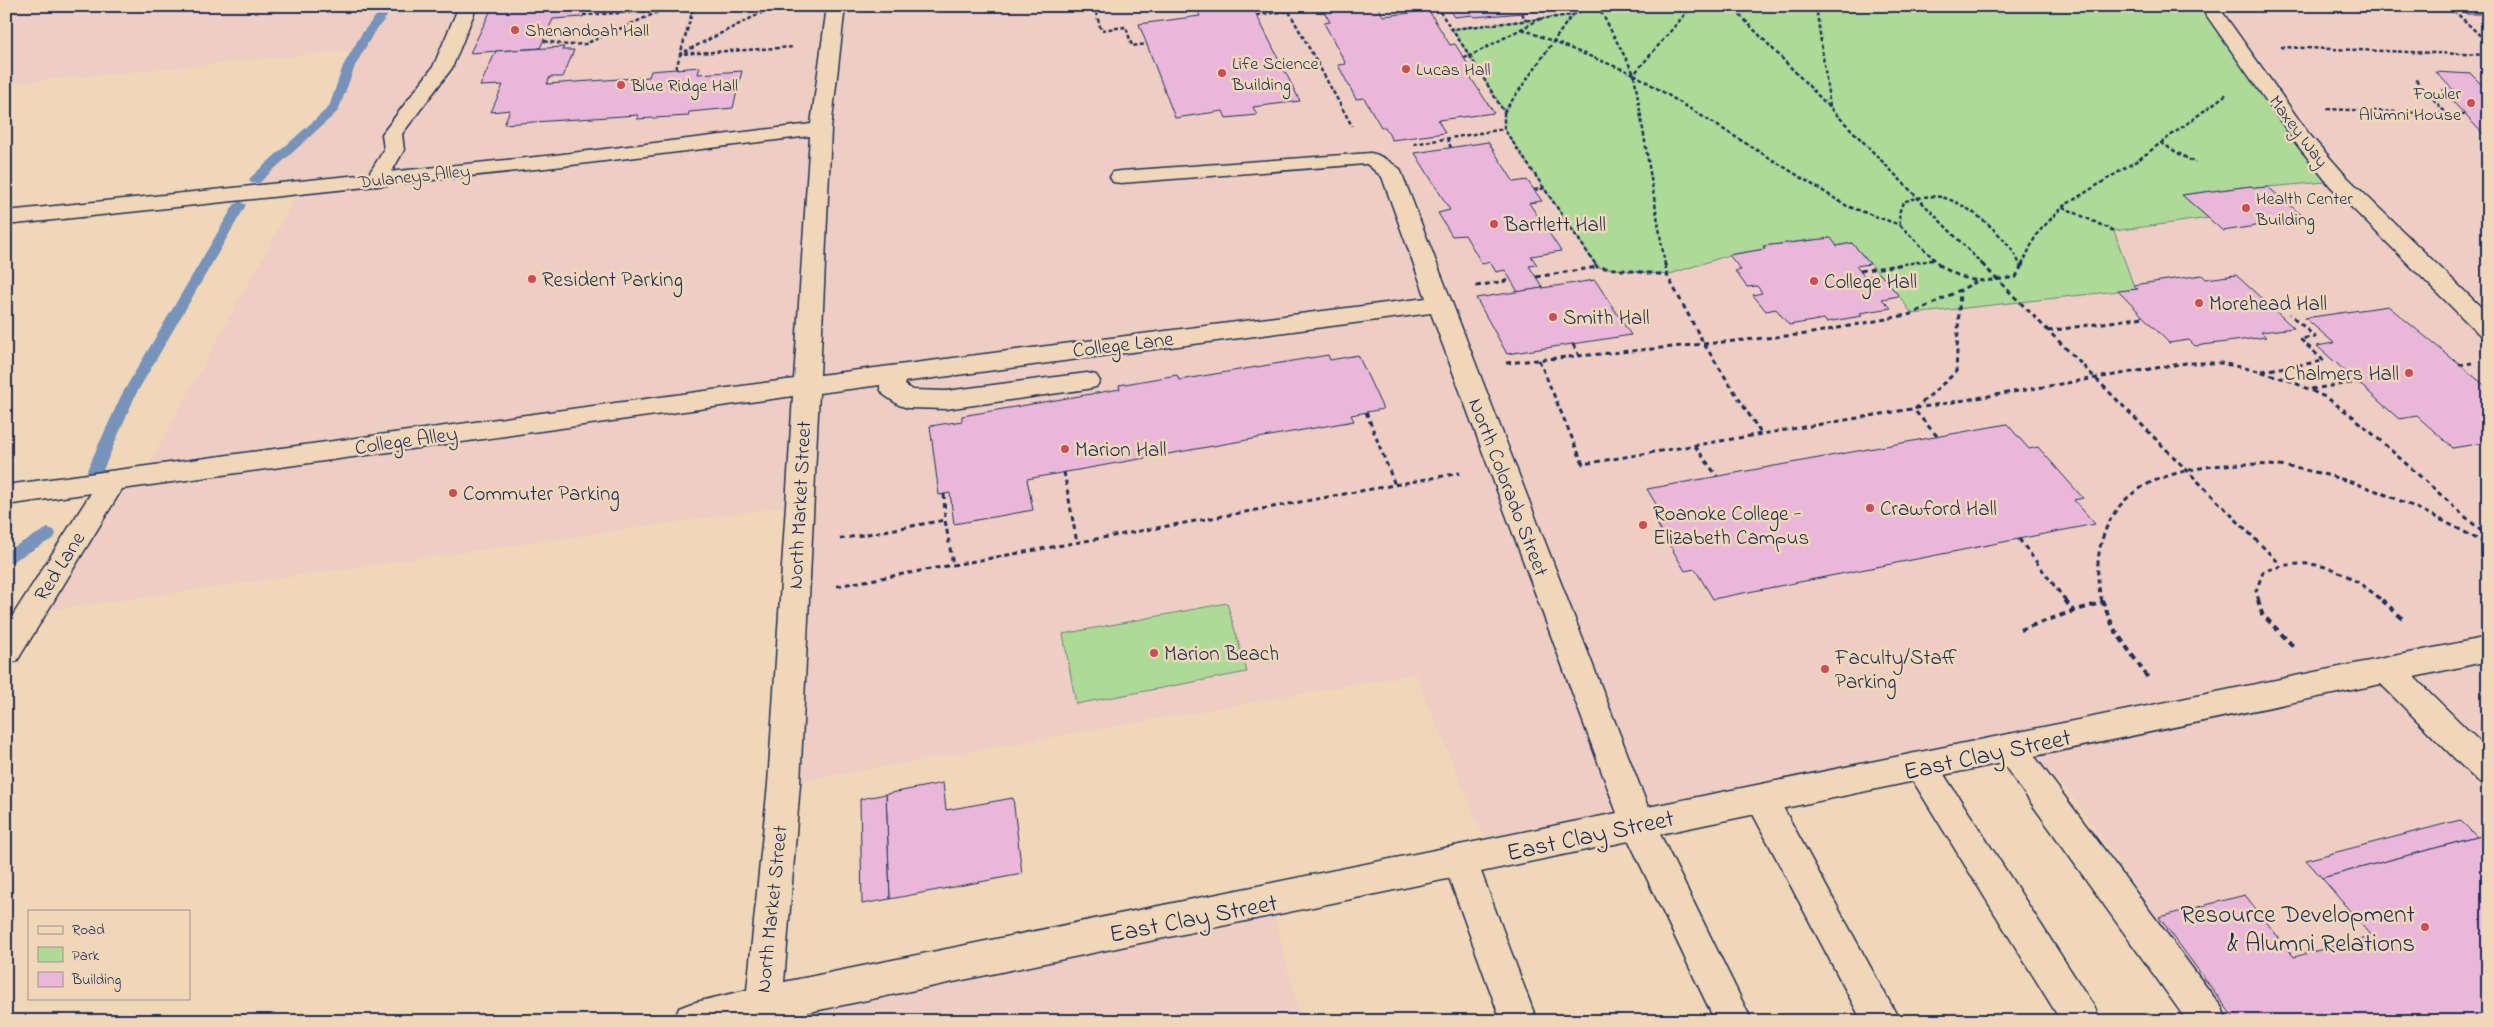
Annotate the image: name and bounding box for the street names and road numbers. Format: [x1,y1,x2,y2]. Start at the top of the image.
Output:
street label: Maxey Way [2261,90,2333,174]
street label: Dulaneys Alley [356,159,471,197]
street label: College Lane [1071,325,1176,369]
street label: North Colorado Street [1459,394,1555,581]
street label: College Alley [353,420,460,466]
street label: North Market Street [782,420,820,590]
street label: Red Lane [28,526,94,608]
street label: East Clay Street [1900,720,2076,792]
street label: East Clay Street [1503,801,1679,873]
street label: North Market Street [749,824,797,994]
street label: East Clay Street [1106,886,1282,955]

